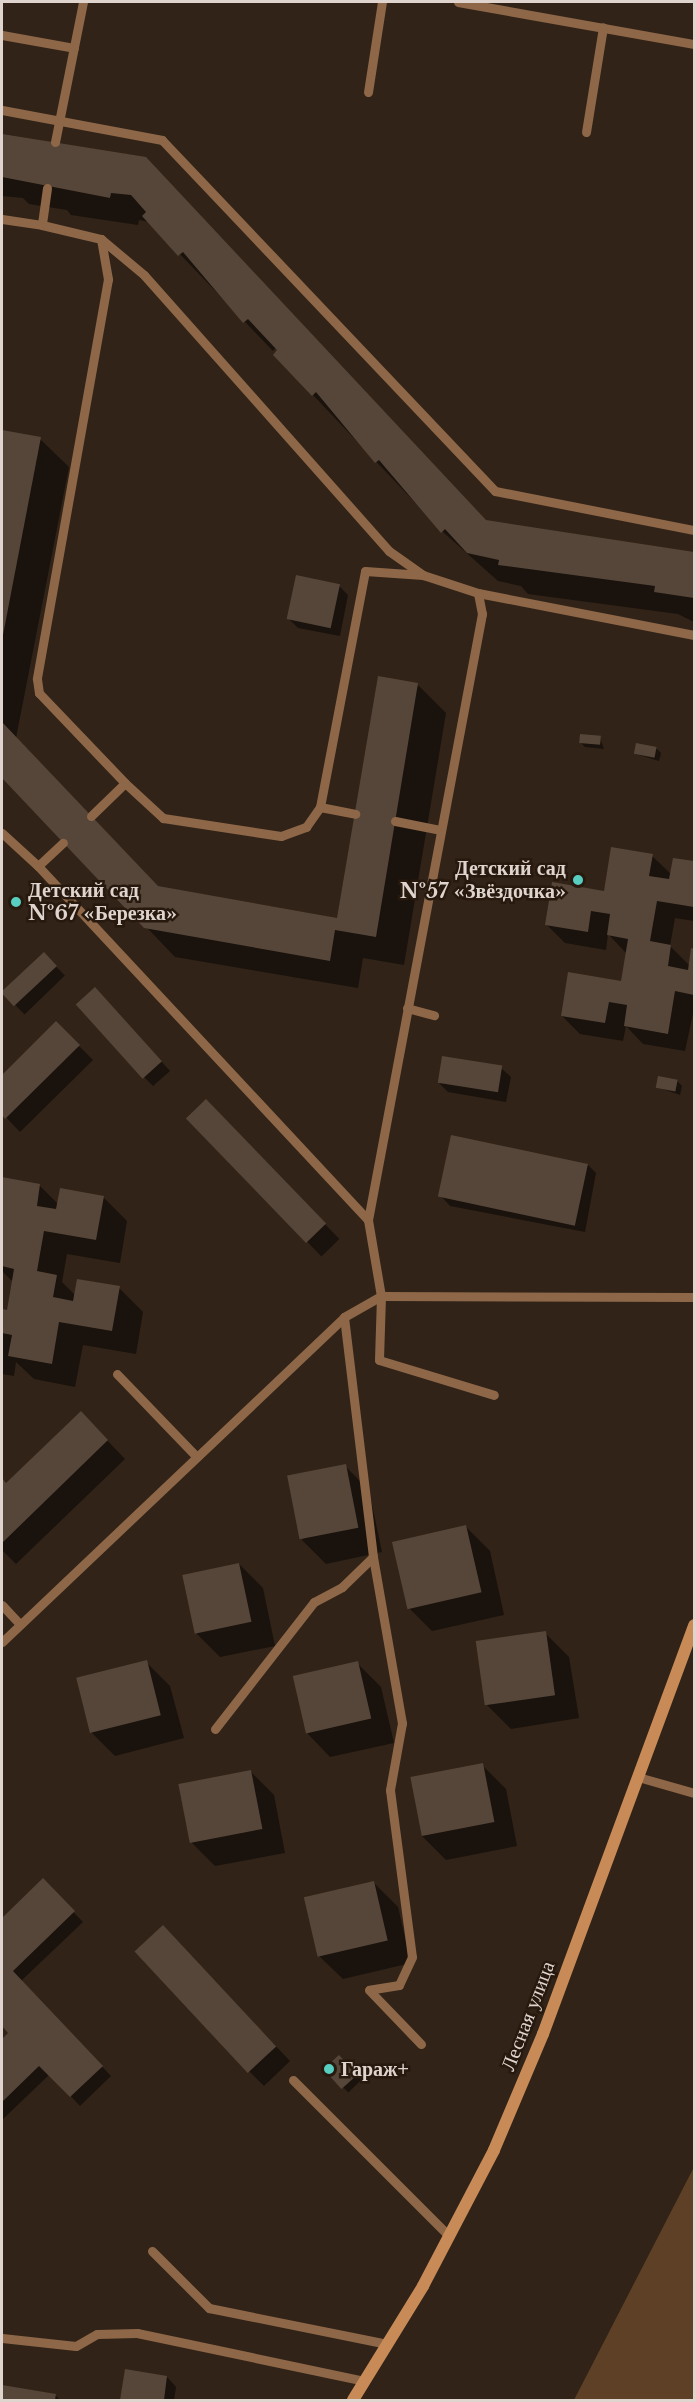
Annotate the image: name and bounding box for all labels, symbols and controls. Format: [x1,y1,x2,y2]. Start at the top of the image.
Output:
place label: Детский сад №57 «Звёздочка» [400,856,566,903]
marker: Детский сад №57 «Звёздочка» [571,873,585,887]
place label: Детский сад №67 «Березка» [28,879,177,926]
marker: Детский сад №67 «Березка» [9,895,23,909]
street label: Лесная улица [496,1958,560,2074]
place label: Гараж+ [341,2057,409,2081]
marker: Гараж+ [322,2062,336,2076]

